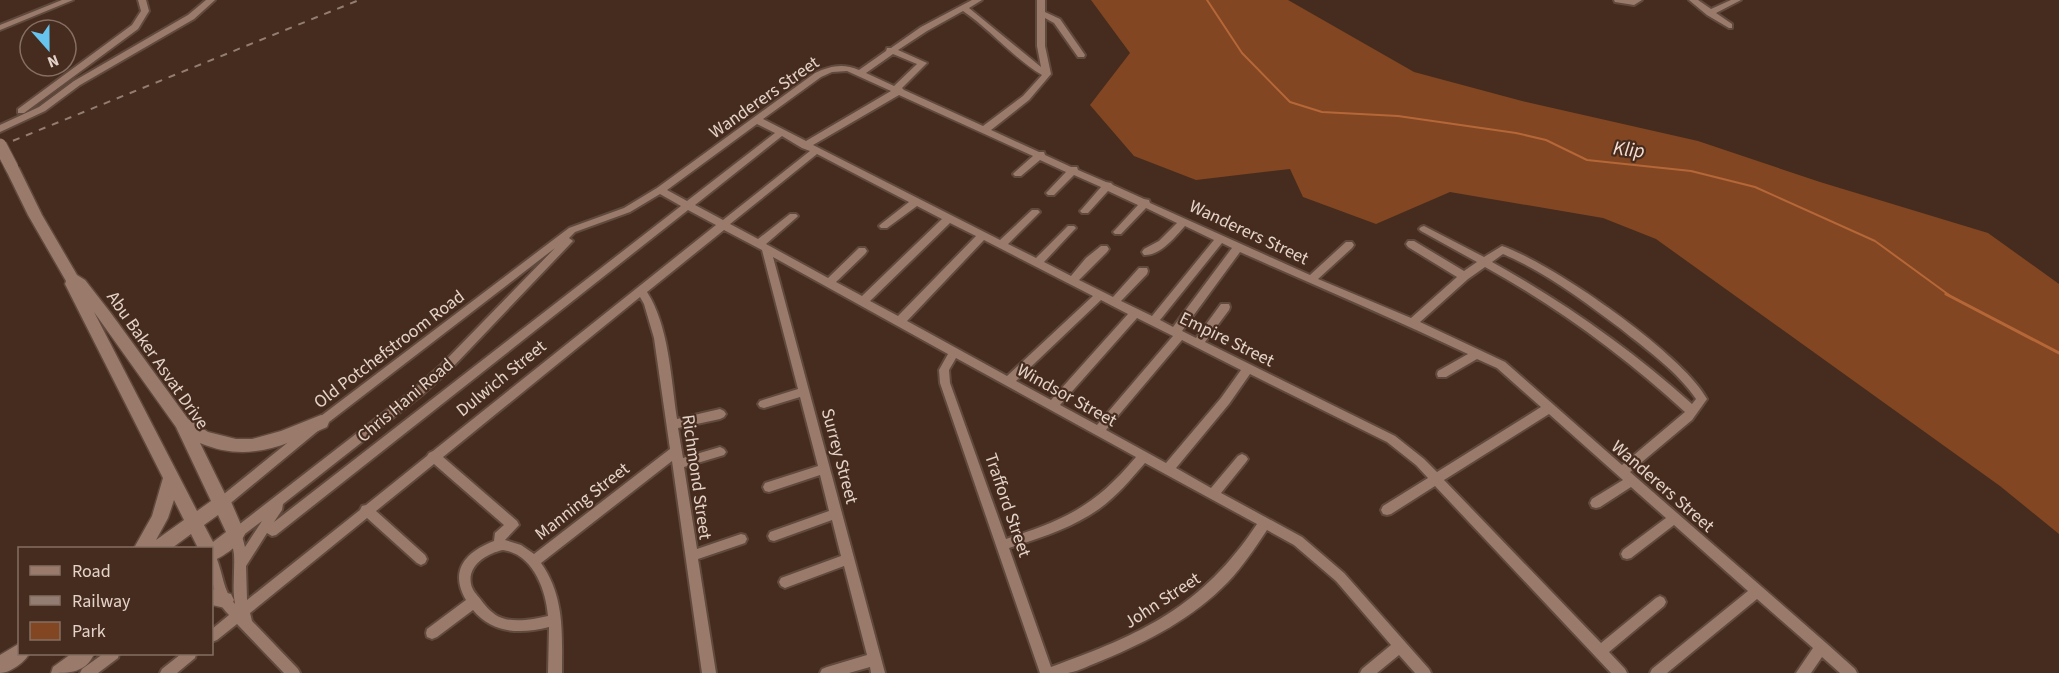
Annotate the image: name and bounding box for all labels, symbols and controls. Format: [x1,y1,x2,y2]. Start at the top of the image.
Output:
north arrow [18,18,78,78]
text: N [44,49,62,73]
street label: Wanderers Street [704,50,824,145]
water label: Klip [1612,134,1646,166]
street label: Wanderers Street [1185,194,1313,271]
street label: Old Potchefstroom Road [309,284,470,415]
street label: Abu Baker Asvat Drive [100,286,215,434]
street label: Empire Street [1175,306,1278,373]
street label: Dulwich Street [451,334,552,423]
street label: Chris Hani Road [352,352,459,448]
street label: Windsor Street [1012,358,1121,433]
street label: Surrey Street [815,406,864,507]
street label: Richmond Street [675,413,718,541]
street label: Wanderers Street [1606,435,1720,538]
street label: Trafford Street [978,450,1037,560]
street label: Manning Street [530,456,635,546]
legend [18,547,213,655]
text: Road [72,559,111,584]
street label: John Street [1119,566,1205,635]
text: Railway [72,589,131,614]
text: Park [72,619,106,644]

